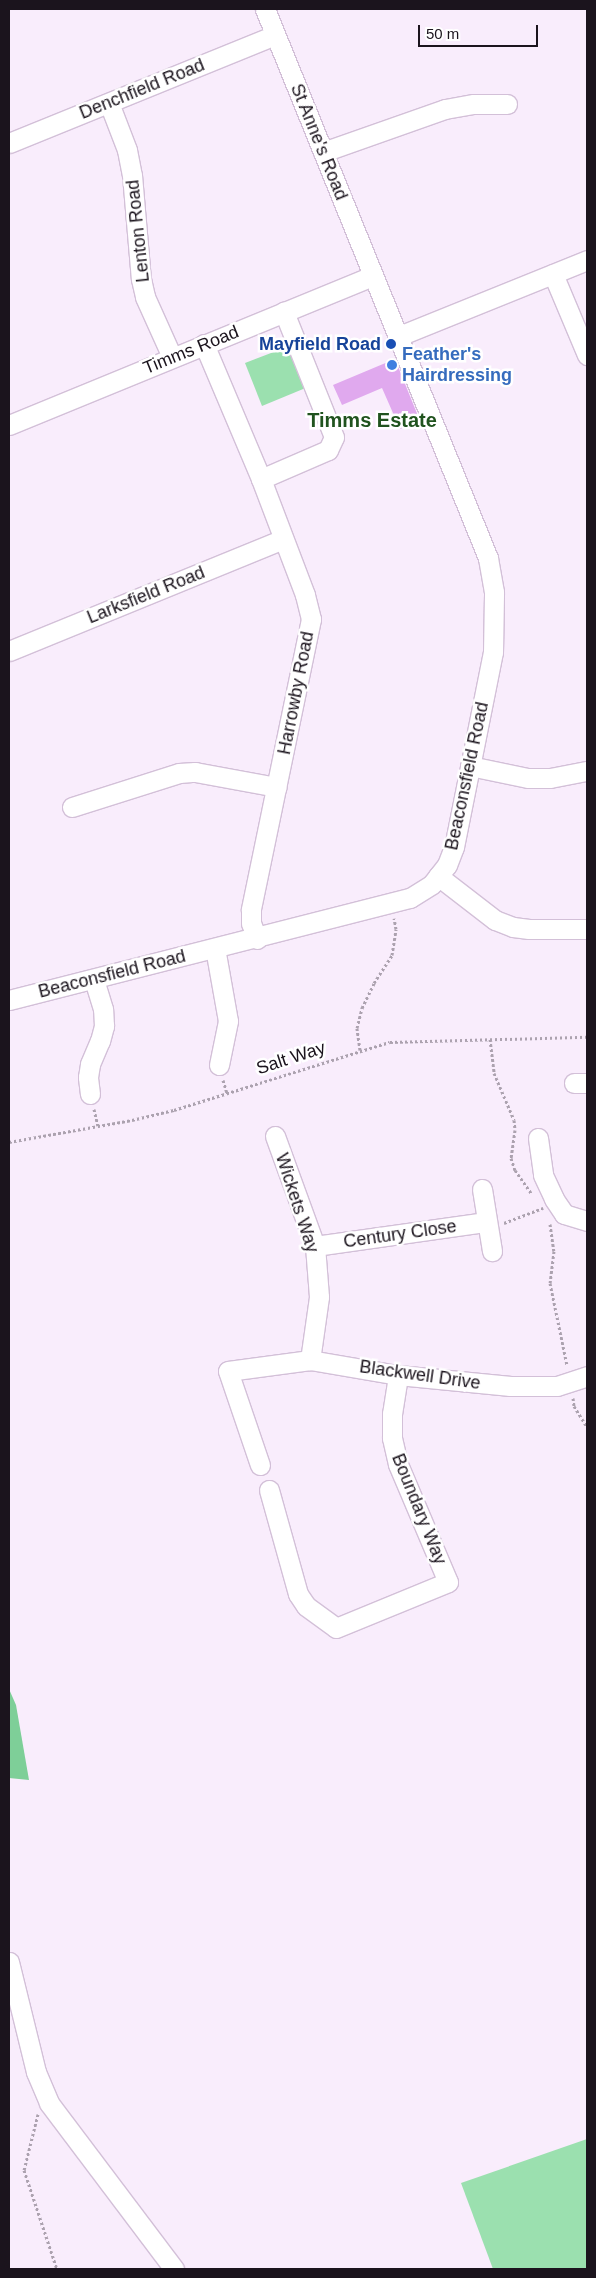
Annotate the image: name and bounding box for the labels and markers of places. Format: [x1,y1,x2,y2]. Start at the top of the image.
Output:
place label: Mayfield Road [259,333,381,355]
marker: Mayfield Road [385,338,397,350]
place label: Feather's Hairdressing [402,344,512,386]
marker: Feather's Hairdressing [386,359,398,371]

